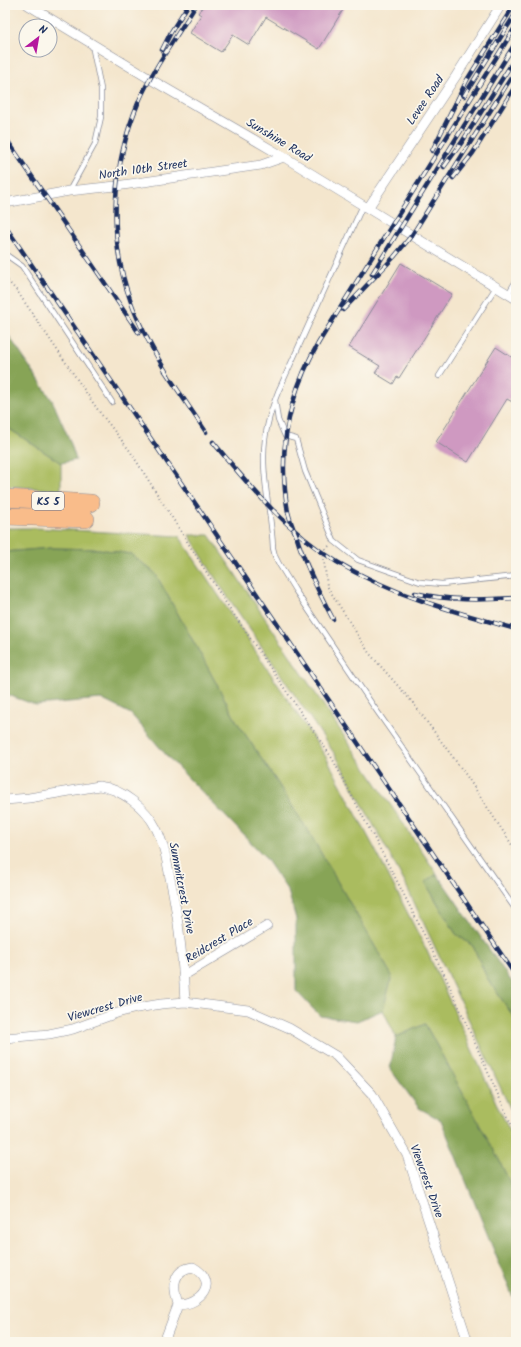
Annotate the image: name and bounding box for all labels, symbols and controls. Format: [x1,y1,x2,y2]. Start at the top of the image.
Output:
north arrow [18,18,58,58]
text: N [35,21,50,40]
street label: Levee Road [402,71,450,129]
street label: Sunshine Road [242,113,316,168]
street label: North 10th Street [97,154,189,185]
road number: KS 5 [32,492,64,510]
street label: Summitcrest Drive [163,841,200,936]
street label: Reidcrest Place [182,912,257,968]
street label: Viewcrest Drive [65,988,145,1027]
street label: Viewcrest Drive [404,1142,449,1221]

